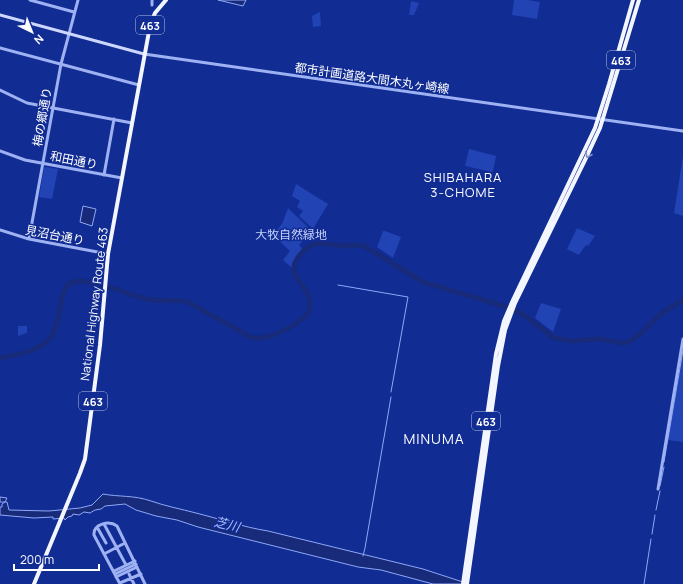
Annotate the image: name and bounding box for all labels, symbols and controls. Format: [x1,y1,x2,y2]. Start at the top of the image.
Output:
north arrow [12,12,52,52]
road number: 463 [136,16,164,34]
text: N [31,31,47,48]
road number: 463 [607,51,635,69]
street label: 都市計画道路大間木丸ヶ崎線 [294,59,450,97]
street label: 梅の郷通り [28,86,56,148]
street label: 和田通り [49,147,99,173]
one-way arrow [585,151,593,158]
district label: SHIBAHARA 3-CHOME [424,168,502,201]
street label: 見沼台通り [24,221,86,249]
street label: National Highway Route 463 [76,226,112,382]
park label: 大牧自然緑地 [255,226,327,243]
road number: 463 [79,392,107,410]
road number: 463 [472,412,500,430]
district label: MINUMA [403,429,465,448]
water label: 芝川 [212,512,244,536]
scale bar [14,546,99,572]
text: 200 m [20,551,54,568]

